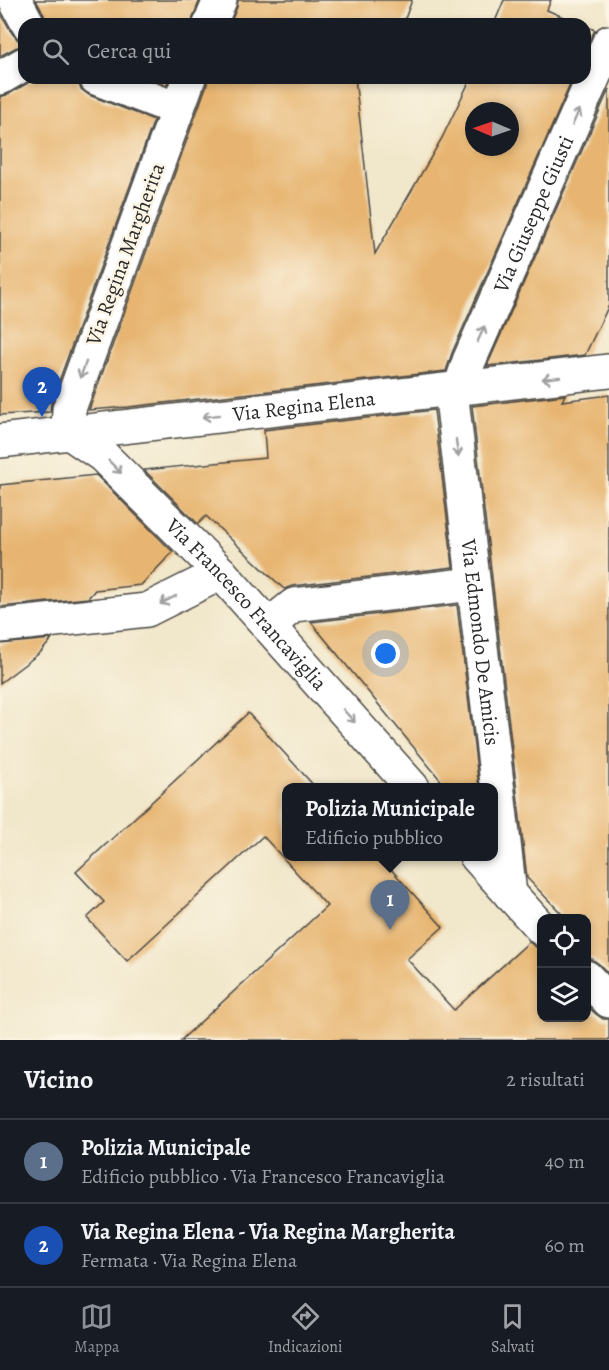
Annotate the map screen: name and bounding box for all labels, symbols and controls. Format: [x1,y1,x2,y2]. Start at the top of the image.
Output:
search box [18,18,591,84]
icon: search [39,35,72,68]
text: Cerca qui [87,36,172,66]
north arrow [465,102,519,156]
one-way arrow [571,108,582,126]
street label: Via Giuseppe Giusti [486,131,580,298]
street label: Via Regina Margherita [79,159,171,350]
one-way arrow [476,325,487,343]
one-way arrow [77,360,88,379]
pin: 2 [22,368,62,417]
one-way arrow [541,372,561,383]
street label: Via Regina Elena [230,384,377,428]
one-way arrow [202,410,221,421]
one-way arrow [452,437,463,457]
one-way arrow [107,460,122,475]
street label: Via Francesco Francaviglia [159,511,333,697]
street label: Via Edmondo De Amicis [454,537,506,747]
one-way arrow [160,594,178,606]
your location [371,639,400,668]
one-way arrow [342,708,356,723]
popup [282,783,498,861]
text: Polizia Municipale [305,794,475,824]
text: Edificio pubblico [305,824,443,851]
pin: 1 [370,880,410,930]
map controls [537,914,591,1022]
button: locate [537,914,591,968]
button: layers [537,968,591,1022]
text: Vicino [24,1062,93,1097]
text: 2 risultati [506,1066,585,1093]
text: Polizia Municipale [81,1133,251,1163]
text: 1 [40,1148,47,1175]
text: 40 m [545,1148,585,1175]
text: Edificio pubblico · Via Francesco Francaviglia [81,1163,445,1190]
text: Via Regina Elena - Via Regina Margherita [81,1217,455,1247]
text: 2 [39,1232,48,1259]
text: 60 m [545,1232,585,1259]
text: Fermata · Via Regina Elena [81,1247,297,1274]
tab: Mappa [74,1300,119,1358]
tab: Indicazioni [268,1300,343,1358]
tab: Salvati [491,1300,535,1358]

